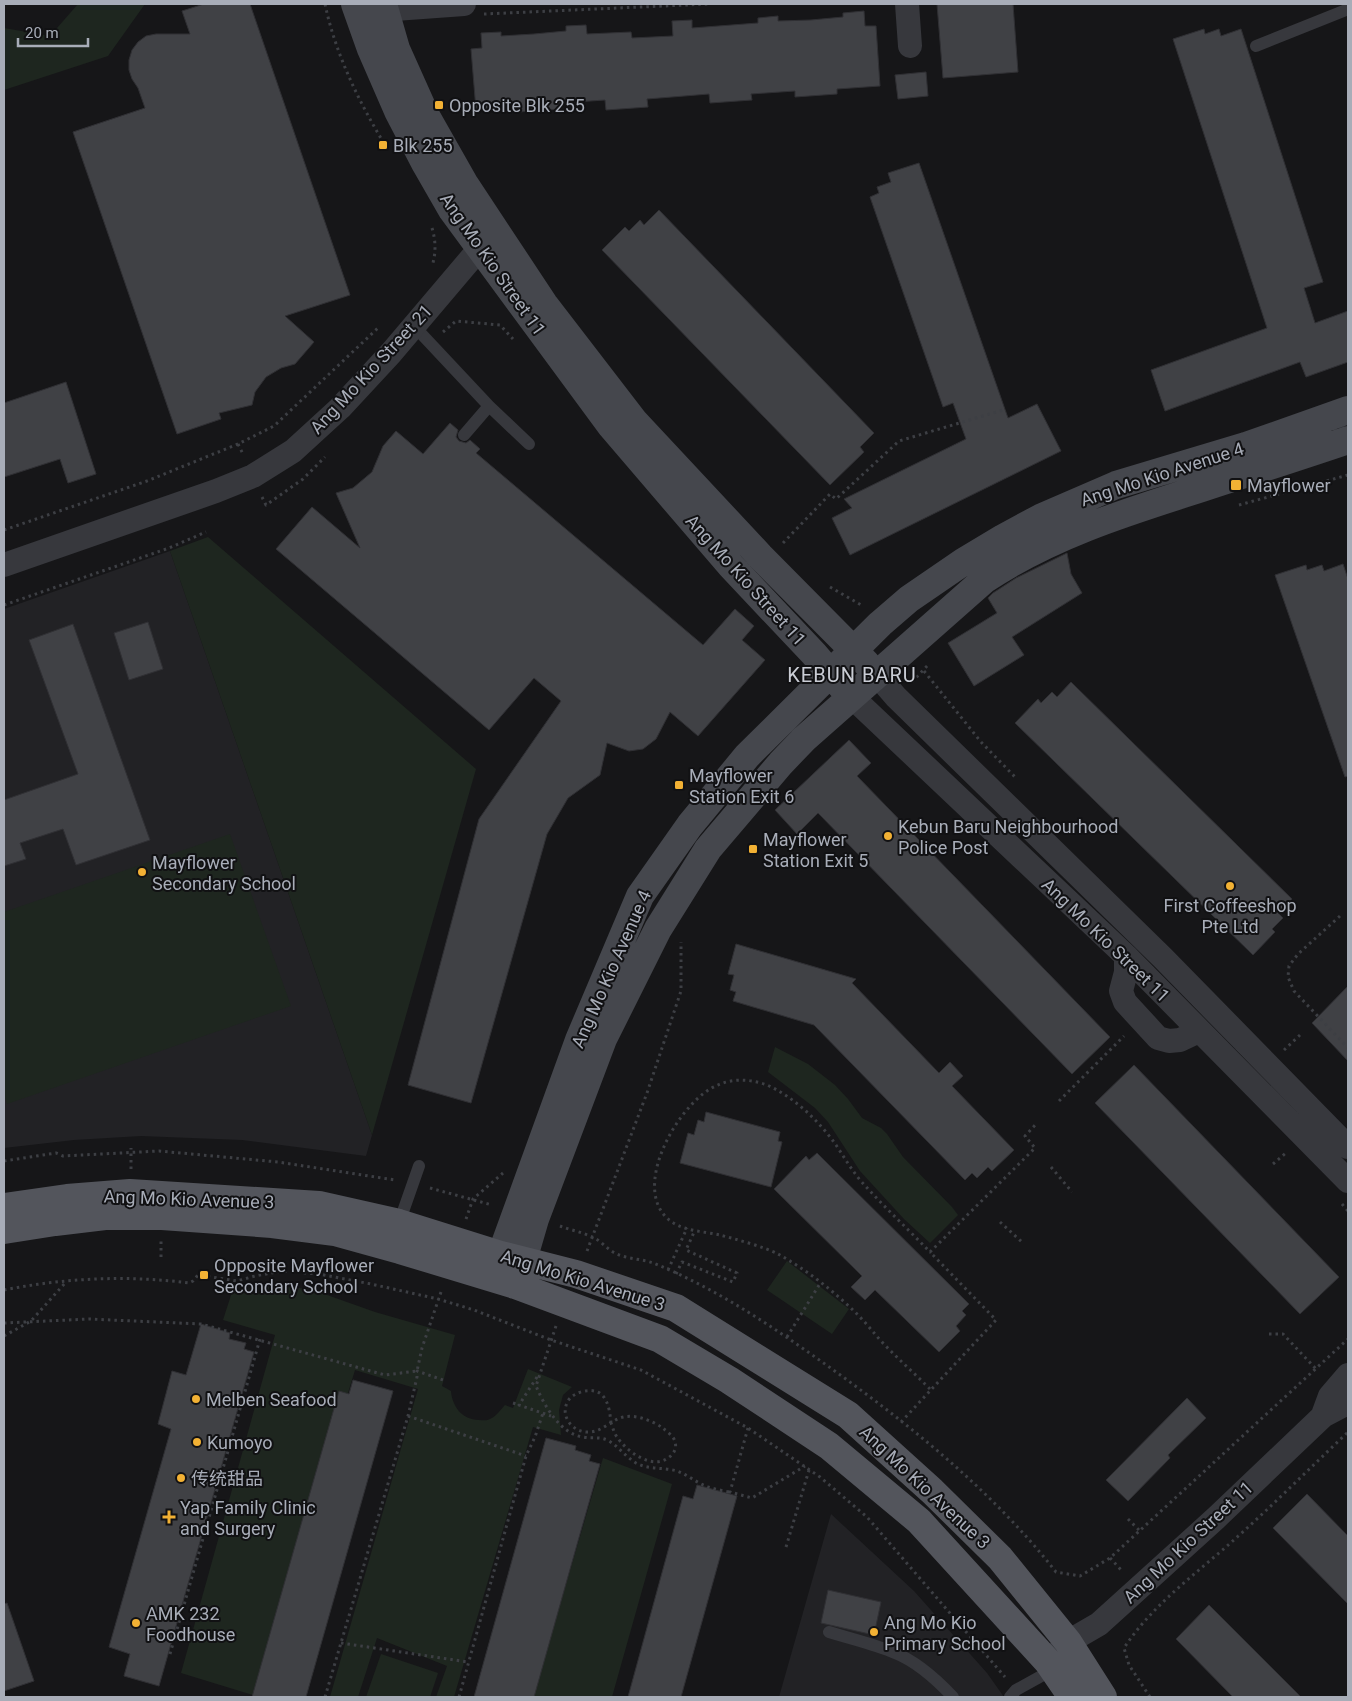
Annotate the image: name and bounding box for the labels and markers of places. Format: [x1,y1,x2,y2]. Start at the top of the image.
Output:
place label: Opposite Blk 255 [449,95,585,116]
marker: Opposite Blk 255 [433,99,445,111]
place label: Blk 255 [393,135,453,156]
marker: Blk 255 [377,139,389,151]
place label: Mayflower [1247,475,1331,496]
marker: Mayflower [1229,478,1243,492]
place label: Mayflower Station Exit 6 [689,765,794,807]
marker: Mayflower Station Exit 6 [673,779,685,791]
place label: Kebun Baru Neighbourhood Police Post [898,816,1118,858]
place label: Mayflower Station Exit 5 [763,829,868,871]
marker: Kebun Baru Neighbourhood Police Post [882,830,894,842]
marker: Mayflower Station Exit 5 [747,843,759,855]
place label: Mayflower Secondary School [152,852,296,894]
marker: Mayflower Secondary School [136,866,148,878]
marker: First Coffeeshop Pte Ltd [1224,880,1236,892]
place label: First Coffeeshop Pte Ltd [1163,895,1297,937]
place label: Opposite Mayflower Secondary School [214,1255,374,1297]
marker: Opposite Mayflower Secondary School [198,1269,210,1281]
place label: Melben Seafood [206,1389,337,1410]
marker: Melben Seafood [190,1393,202,1405]
place label: Kumoyo [207,1432,273,1453]
marker: Kumoyo [191,1436,203,1448]
place label: 传统甜品 [191,1468,263,1489]
marker: 传统甜品 [175,1472,187,1484]
place label: Yap Family Clinic and Surgery [180,1497,316,1539]
marker: Yap Family Clinic and Surgery [162,1510,176,1524]
place label: AMK 232 Foodhouse [146,1603,235,1645]
place label: Ang Mo Kio Primary School [884,1612,1006,1654]
marker: AMK 232 Foodhouse [130,1617,142,1629]
marker: Ang Mo Kio Primary School [868,1626,880,1638]

